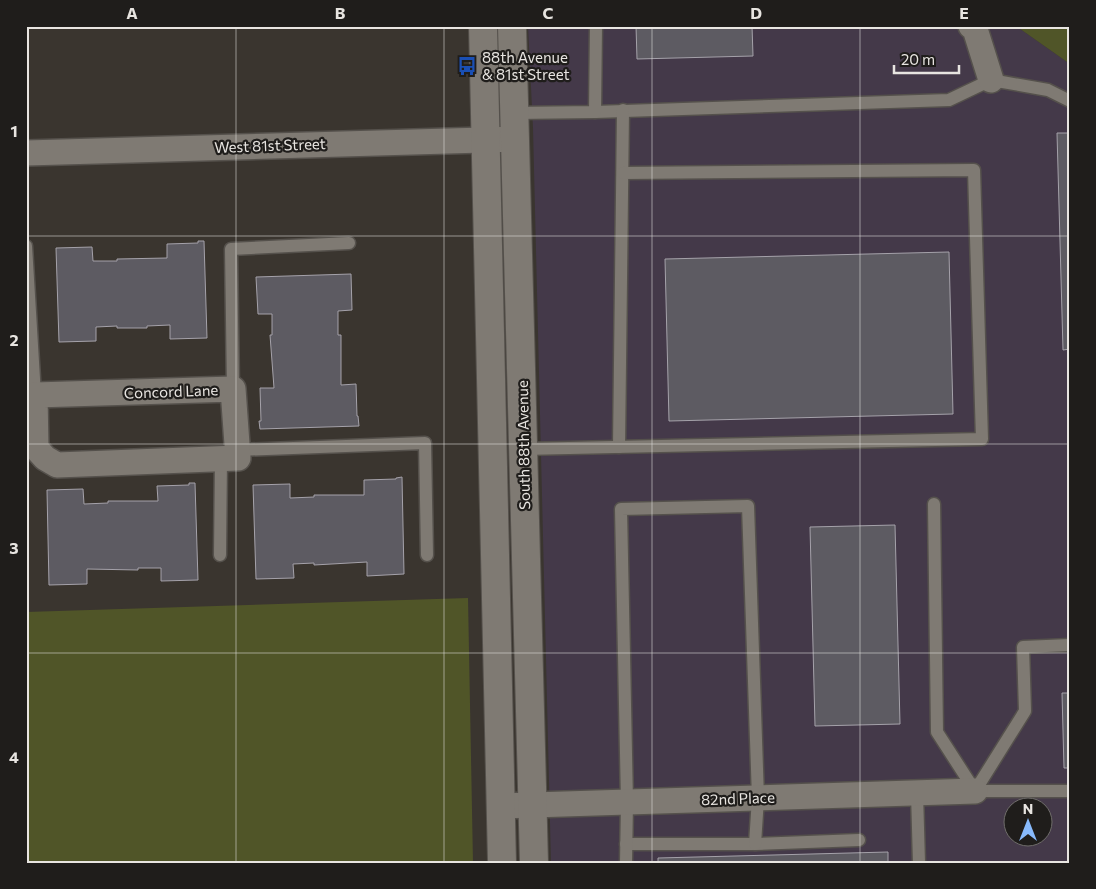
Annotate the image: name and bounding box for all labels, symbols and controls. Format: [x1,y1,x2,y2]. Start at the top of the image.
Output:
text: A [126,3,138,22]
text: B [335,3,346,22]
text: C [543,3,554,22]
text: D [750,3,762,22]
text: E [959,3,969,22]
scale bar [894,42,958,74]
place label: 88th Avenue & 81st Street [482,48,570,83]
text: 20 m [901,50,935,68]
bus stop icon: 88th Avenue & 81st Street [456,55,478,77]
text: 1 [10,121,18,140]
street label: West 81st Street [214,134,326,156]
text: 2 [9,330,19,349]
street label: Concord Lane [124,380,219,402]
street label: South 88th Avenue [513,380,533,510]
text: 3 [9,538,19,557]
text: 4 [9,747,19,766]
street label: 82nd Place [701,788,775,808]
north arrow [1004,796,1054,846]
text: N [1023,800,1033,817]

